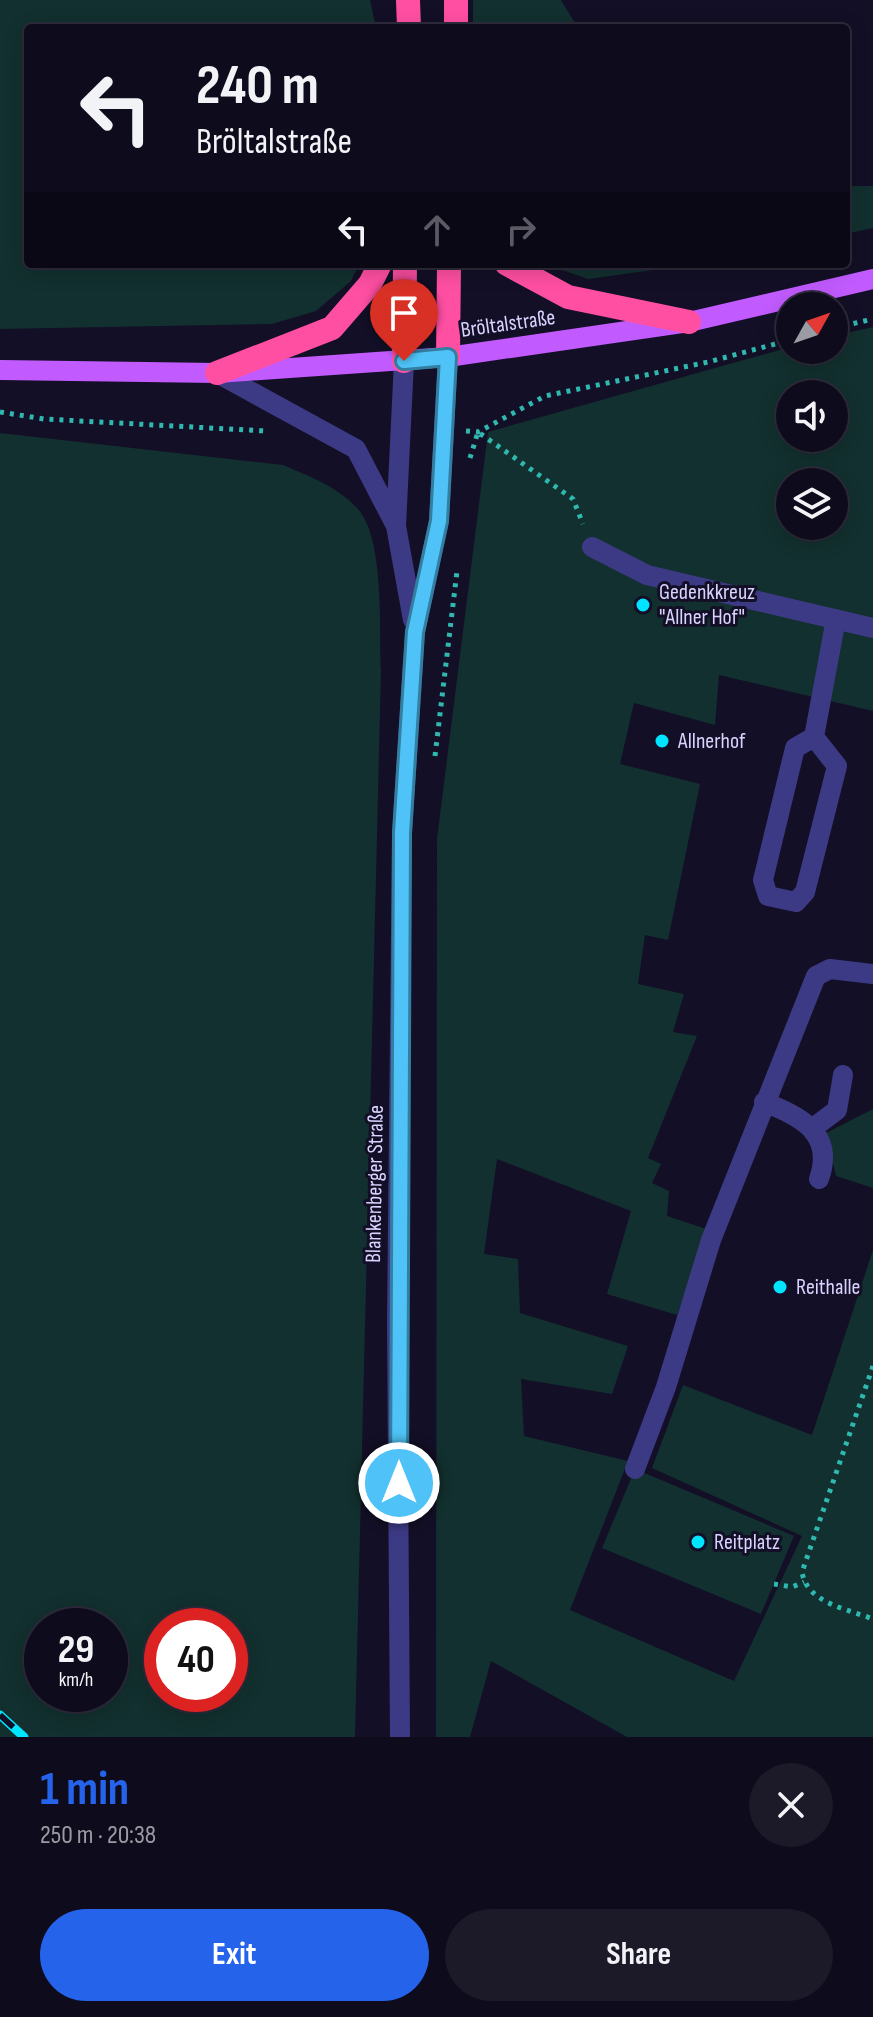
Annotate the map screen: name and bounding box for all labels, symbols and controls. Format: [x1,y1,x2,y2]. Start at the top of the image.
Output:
text: 240 m [196,53,319,120]
icon: left [64,56,168,160]
text: Bröltalstraße [196,121,352,164]
icon: left [331,208,375,252]
icon: ahead [415,208,459,252]
icon: right [499,208,543,252]
pin [370,279,438,361]
icon: arrive [382,291,426,335]
north arrow [776,292,848,364]
map controls [776,292,848,540]
street label: Bröltalstraße [459,304,557,344]
button: sound [776,380,848,452]
button: layers [776,468,848,540]
place label: Gedenkkreuz "Allner Hof" [659,579,755,631]
marker: Gedenkkreuz "Allner Hof" [634,596,652,614]
place label: Allnerhof [677,728,746,755]
marker: Allnerhof [653,732,671,750]
street label: Blankenberger Straße [360,1105,390,1263]
place label: Reithalle [796,1274,860,1301]
marker: Reithalle [771,1278,789,1296]
position arrow [357,1441,441,1525]
place label: Reitplatz [714,1529,780,1556]
marker: Reitplatz [689,1533,707,1551]
speed limit sign: 40 [144,1608,248,1712]
text: 29 [58,1626,94,1674]
text: km/h [59,1668,93,1692]
text: 1 min [40,1761,129,1818]
button: close [749,1763,833,1847]
text: 250 m · 20:38 [40,1820,156,1851]
button: Exit [40,1909,429,2001]
button: Share [445,1909,833,2001]

